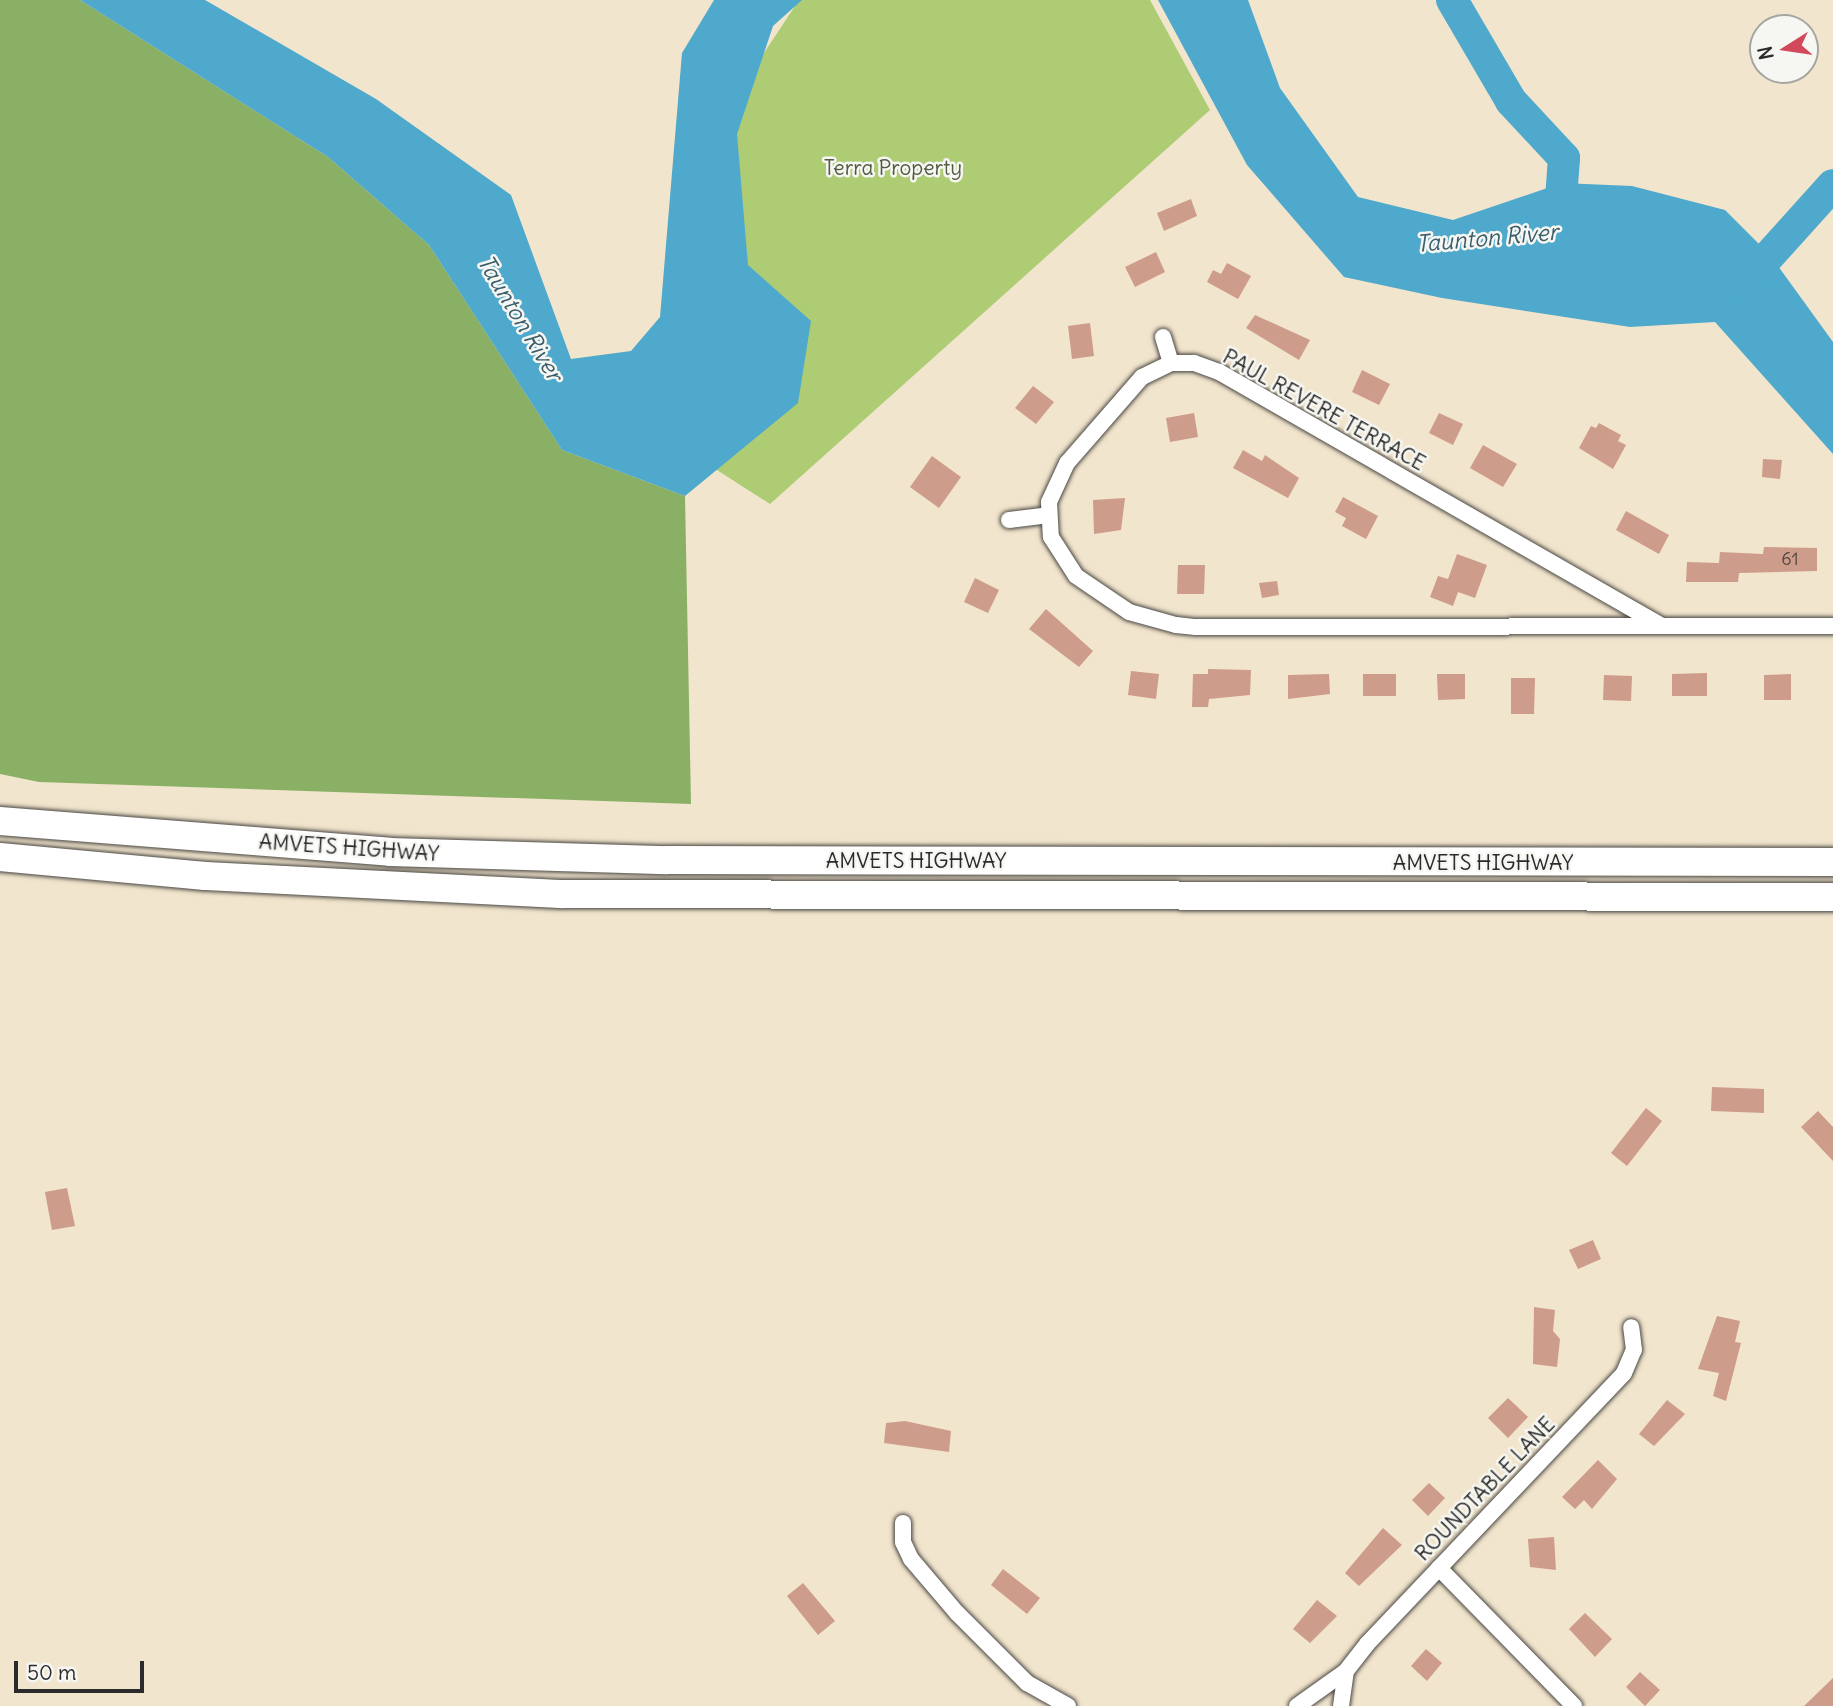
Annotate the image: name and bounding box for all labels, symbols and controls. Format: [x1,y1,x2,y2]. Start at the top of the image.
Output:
north arrow [1749,14,1819,84]
text: N [1752,44,1779,62]
park label: Terra Property [824,155,962,181]
water label: Taunton River [1415,218,1559,258]
water label: Taunton River [472,250,568,386]
street label: PAUL REVERE TERRACE [1218,344,1430,476]
house number: 61 [1781,548,1799,570]
street label: AMVETS HIGHWAY [258,829,440,867]
street label: AMVETS HIGHWAY [826,848,1006,874]
street label: AMVETS HIGHWAY [1393,850,1573,876]
street label: ROUNDTABLE LANE [1410,1412,1560,1566]
scale bar [18,1646,147,1690]
text: 50 m [27,1659,76,1686]

